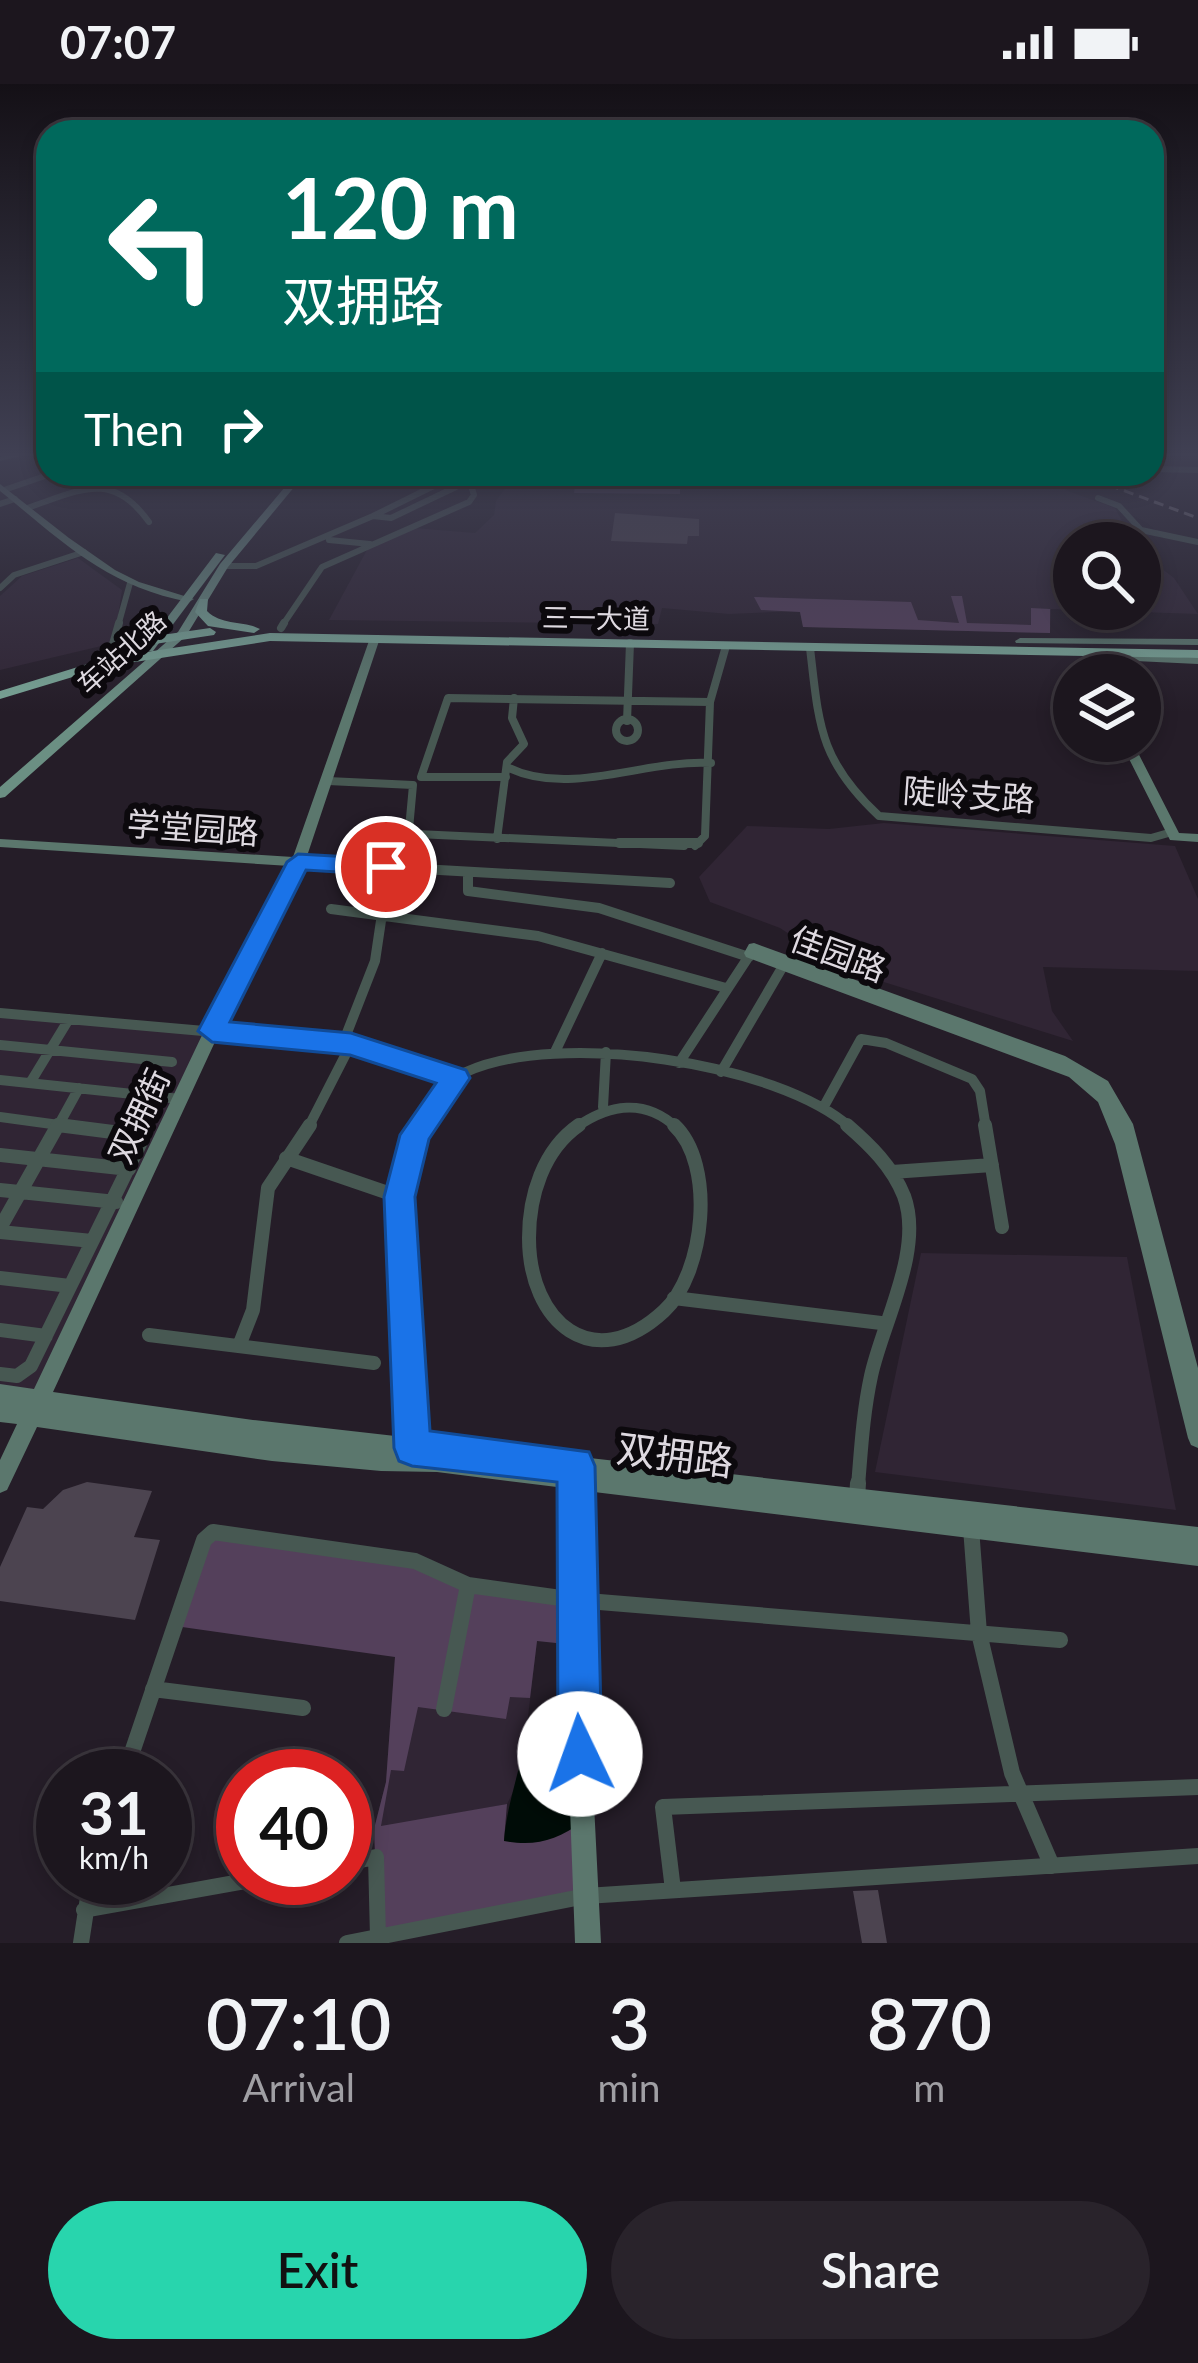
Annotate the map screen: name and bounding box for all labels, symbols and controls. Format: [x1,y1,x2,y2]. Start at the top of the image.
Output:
text: 07:07 [60,15,176,69]
text: 120 m [282,156,519,257]
icon: left [84,168,240,324]
text: 双拥路 [282,268,444,333]
icon: right [208,396,274,462]
text: Then [84,402,184,456]
map controls [1053,522,1161,762]
button: search [1053,522,1161,630]
street label: 三一大道 [542,600,650,635]
street label: 车站北路 [70,603,172,700]
button: layers [1053,654,1161,762]
street label: 陡岭支路 [902,769,1036,819]
street label: 学堂园路 [126,802,260,852]
pin [335,816,437,918]
icon: arrive [353,834,419,900]
street label: 佳园路 [785,917,892,989]
street label: 双拥街 [99,1062,177,1169]
street label: 双拥路 [614,1424,736,1484]
position arrow [517,1691,643,1817]
speed limit sign: 40 [216,1749,372,1905]
text: 31 [79,1776,149,1848]
text: km/h [79,1839,149,1875]
text: 07:10 [206,1979,391,2065]
text: 3 [608,1979,650,2065]
text: 870 [867,1979,992,2065]
text: Arrival [243,2064,355,2110]
text: min [597,2064,661,2110]
text: m [913,2064,945,2110]
button: Exit [48,2201,587,2339]
button: Share [611,2201,1150,2339]

